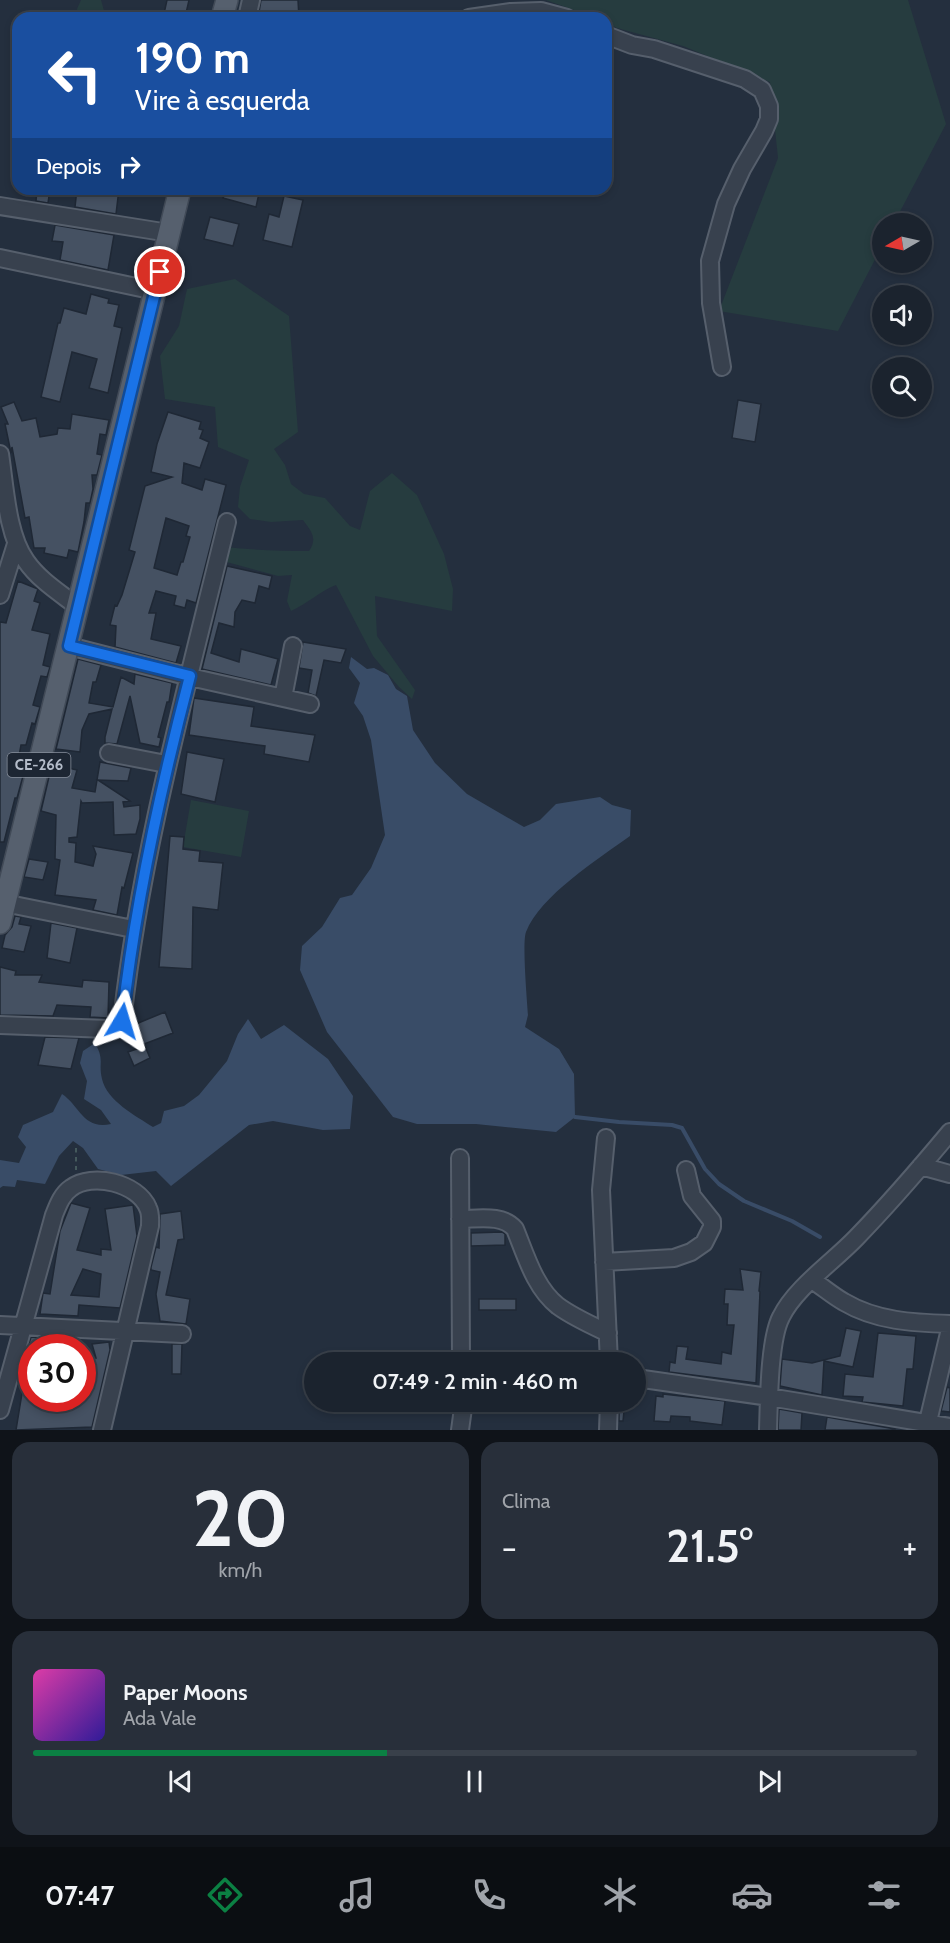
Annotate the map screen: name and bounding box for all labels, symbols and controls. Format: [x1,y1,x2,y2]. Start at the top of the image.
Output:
text: 190 m [135,32,250,84]
icon: left [36,36,114,114]
text: Vire à esquerda [135,84,310,117]
icon: right [113,150,146,183]
text: Depois [36,153,101,180]
north arrow [872,213,932,273]
map controls [872,213,932,417]
pin [134,246,185,297]
icon: arrive [143,255,176,288]
button: sound [872,285,932,345]
button: search [872,357,932,417]
road number: CE-266 [8,753,70,777]
position arrow [90,989,154,1053]
speed limit sign: 30 [18,1334,96,1412]
text: 07:49 · 2 min · 460 m [372,1368,578,1395]
text: 20 [192,1471,289,1566]
text: Clima [502,1489,550,1513]
text: 21.5° [666,1519,753,1573]
text: − [502,1527,517,1567]
text: + [902,1527,917,1567]
text: km/h [219,1558,262,1582]
text: Paper Moons [123,1679,247,1706]
text: Ada Vale [123,1706,196,1730]
icon: previous [164,1765,197,1798]
icon: pause [458,1765,491,1798]
icon: next [753,1765,786,1798]
icon: directions [204,1874,246,1916]
icon: music [336,1874,378,1916]
icon: phone [468,1874,510,1916]
icon: climate [599,1874,641,1916]
icon: car [731,1874,773,1916]
icon: filters [863,1874,905,1916]
text: 07:47 [45,1879,114,1912]

